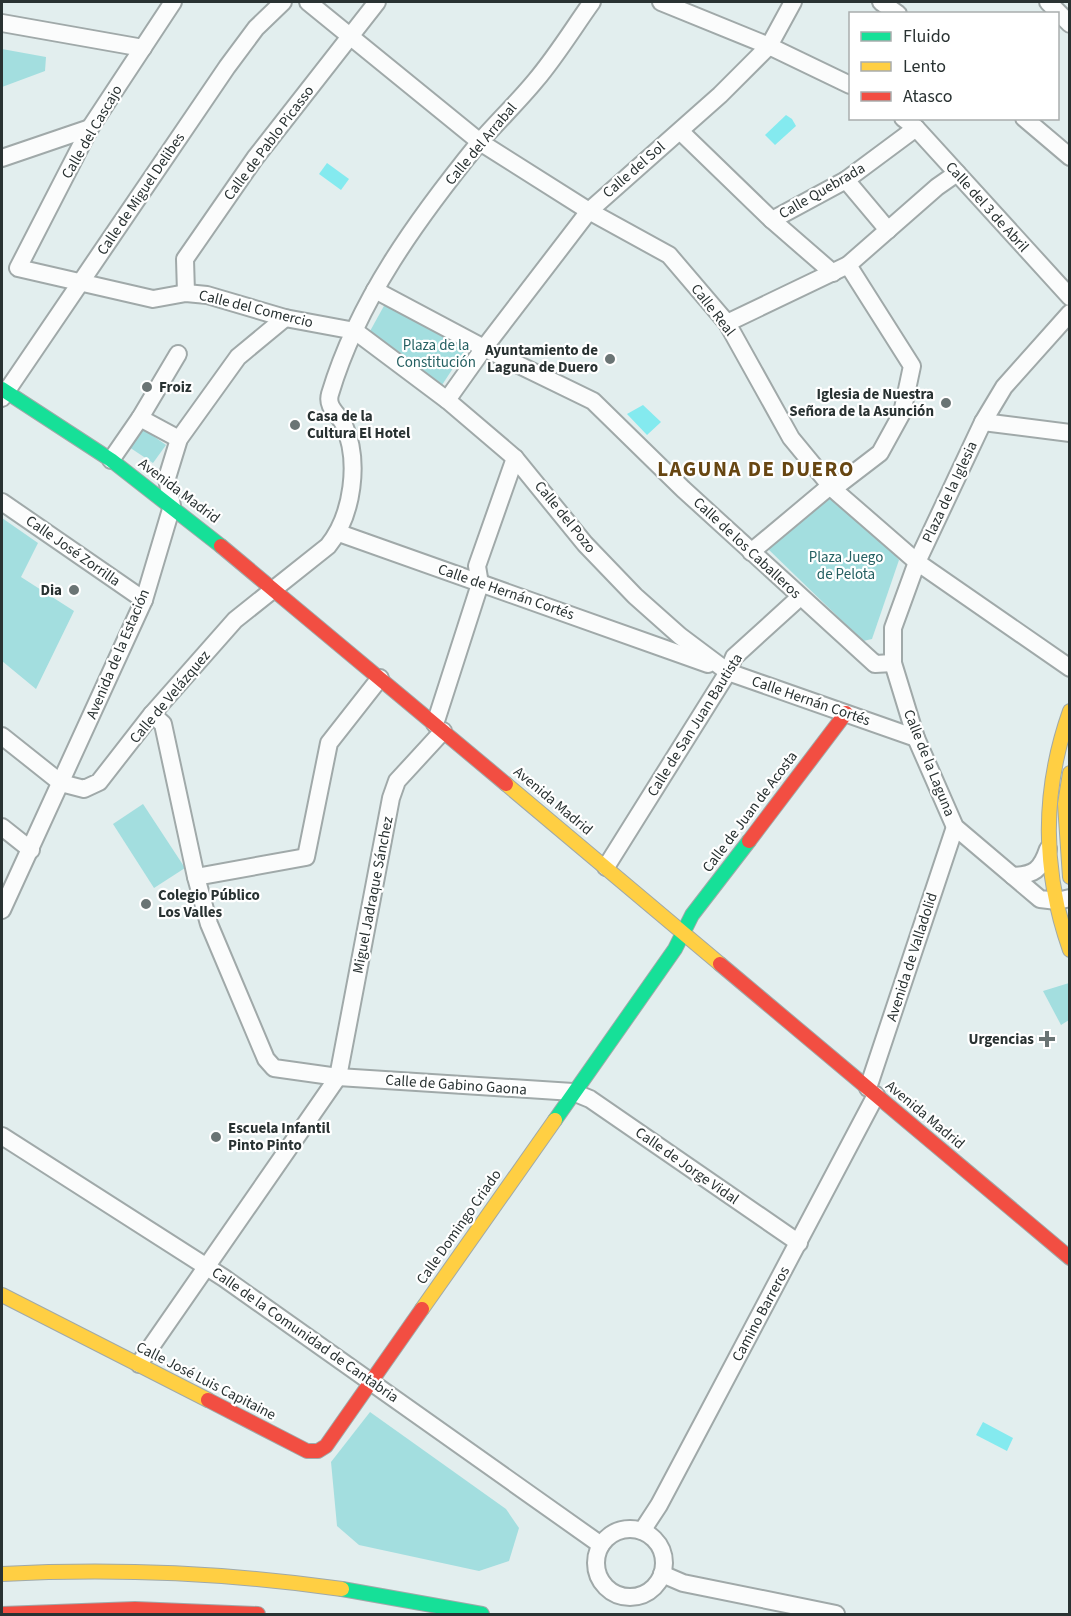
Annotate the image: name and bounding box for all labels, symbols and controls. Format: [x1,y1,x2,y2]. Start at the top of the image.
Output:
legend [849,12,1059,120]
text: Fluido [903,24,950,49]
text: Lento [903,54,946,79]
street label: Calle del Cascajo [57,81,127,183]
street label: Calle de Pablo Picasso [219,81,319,205]
text: Atasco [903,84,952,109]
street label: Calle del Arrabal [440,98,522,190]
street label: Calle de Miguel Delibes [92,129,190,259]
street label: Calle del Sol [598,137,670,203]
street label: Calle del 3 de Abril [941,157,1033,257]
street label: Calle Quebrada [775,158,869,224]
street label: Calle Real [686,279,740,341]
street label: Calle del Comercio [197,285,315,333]
park label: Plaza de la Constitución [396,335,476,373]
place label: Ayuntamiento de Laguna de Duero [484,340,598,378]
marker: Ayuntamiento de Laguna de Duero [603,352,617,366]
place label: Froiz [159,377,192,398]
marker: Froiz [140,380,154,394]
place label: Iglesia de Nuestra Señora de la Asunción [789,384,934,422]
marker: Iglesia de Nuestra Señora de la Asunción [939,396,953,410]
place label: Casa de la Cultura El Hotel [307,406,411,444]
marker: Casa de la Cultura El Hotel [288,418,302,432]
street label: Plaza de la Iglesia [917,438,983,546]
street label: Avenida Madrid [134,453,224,529]
district label: LAGUNA DE DUERO [657,454,855,484]
street label: Calle del Pozo [529,476,601,558]
street label: Calle de los Caballeros [688,492,806,604]
street label: Calle José Zorrilla [21,510,125,592]
park label: Plaza Juego de Pelota [809,547,883,585]
street label: Calle de Hernán Cortés [435,559,577,625]
place label: Dia [40,580,62,601]
marker: Dia [67,583,81,597]
street label: Avenida de la Estación [81,586,155,722]
street label: Calle de Velázquez [125,646,215,748]
street label: Calle de San Juan Bautista [642,649,748,801]
street label: Calle Hernán Cortés [749,671,873,731]
street label: Calle de la Laguna [898,706,960,820]
street label: Calle de Juan de Acosta [697,747,803,877]
street label: Avenida Madrid [509,762,597,840]
street label: Miguel Jadraque Sánchez [347,815,399,975]
place label: Colegio Público Los Valles [158,885,260,923]
street label: Avenida de Valladolid [881,890,943,1024]
marker: Colegio Público Los Valles [139,897,153,911]
place label: Urgencias [968,1029,1034,1050]
marker: Urgencias [1038,1030,1056,1048]
street label: Calle de Gabino Gaona [385,1070,527,1100]
street label: Avenida Madrid [881,1076,969,1154]
place label: Escuela Infantil Pinto Pinto [228,1118,331,1156]
street label: Calle de Jorge Vidal [631,1122,743,1210]
marker: Escuela Infantil Pinto Pinto [209,1130,223,1144]
street label: Calle Domingo Criado [411,1165,507,1289]
street label: Calle de la Comunidad de Cantabria [207,1262,403,1408]
street label: Camino Barreros [727,1263,795,1365]
street label: Calle José Luis Capitaine [132,1337,280,1425]

